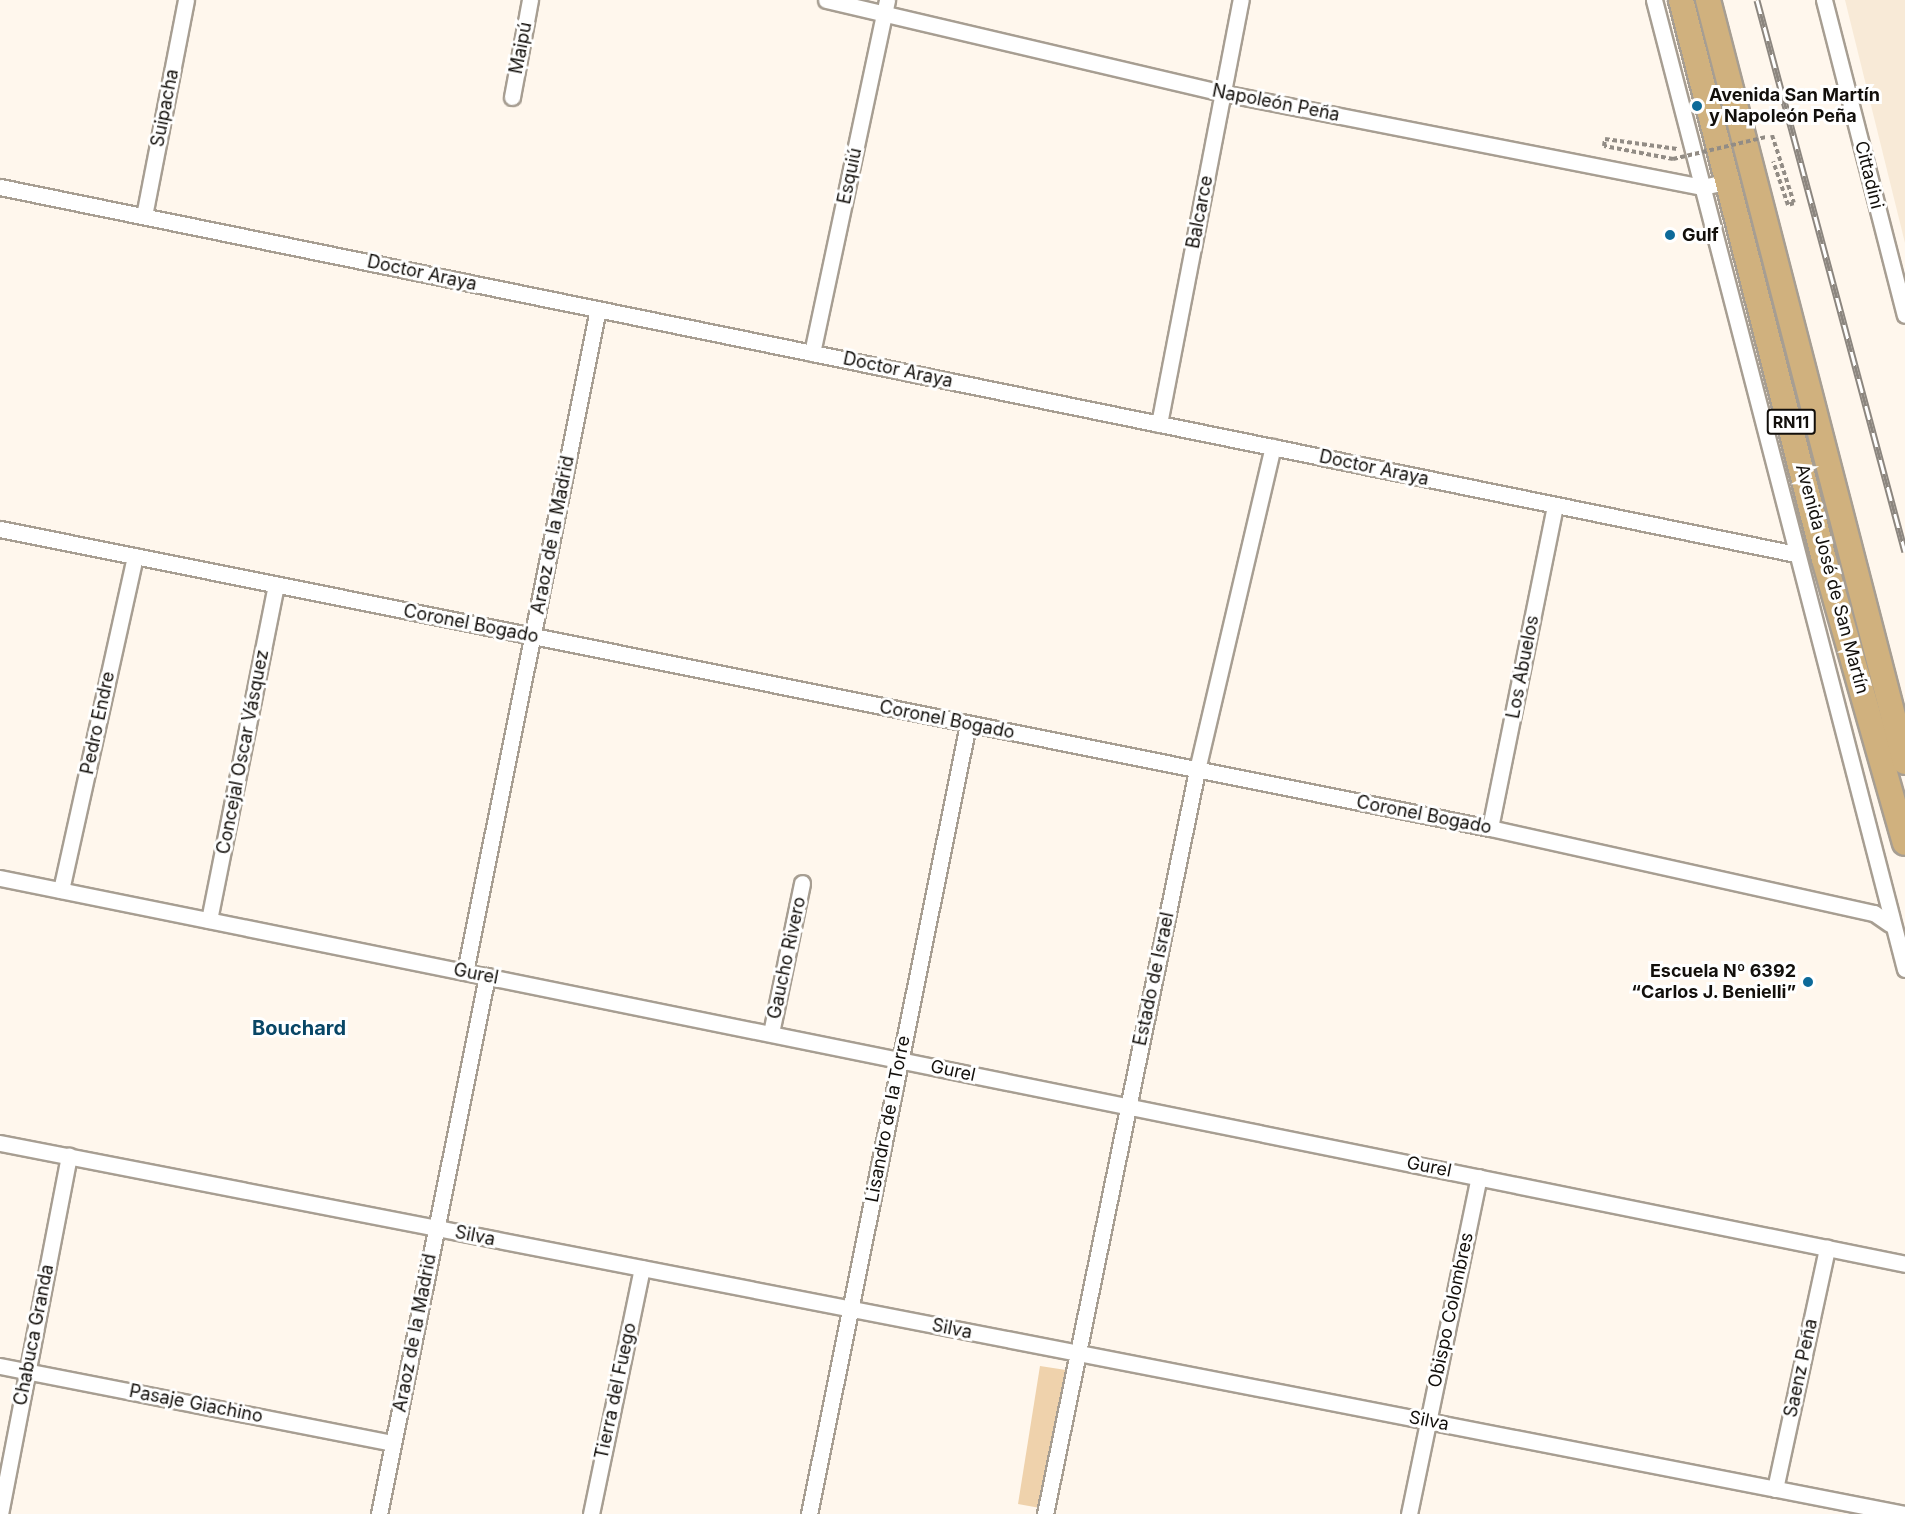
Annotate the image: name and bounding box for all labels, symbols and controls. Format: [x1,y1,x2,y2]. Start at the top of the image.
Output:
street label: Maipú [505,20,537,76]
street label: Suipacha [147,67,183,149]
street label: Napoleón Peña [1210,80,1342,126]
place label: Avenida San Martín y Napoleón Peña [1709,85,1880,128]
marker: Avenida San Martín y Napoleón Peña [1690,99,1704,113]
street label: Cittadini [1850,139,1888,211]
street label: Esquiú [834,146,866,206]
street label: Balcarce [1182,174,1218,250]
place label: Gulf [1682,224,1719,246]
marker: Gulf [1663,228,1677,242]
street label: Doctor Araya [365,251,479,295]
street label: Doctor Araya [841,348,955,392]
road number: RN11 [1766,409,1816,435]
street label: Doctor Araya [1317,446,1431,490]
street label: Araoz de la Madrid [527,454,579,616]
street label: Avenida José de San Martín [1791,462,1873,696]
street label: Coronel Bogado [402,600,540,648]
street label: Los Abuelos [1502,614,1544,720]
street label: Concejal Oscar Vásquez [213,648,273,856]
street label: Pedro Endre [77,670,119,776]
street label: Coronel Bogado [878,696,1016,744]
street label: Coronel Bogado [1355,791,1493,839]
street label: Gaucho Rivero [764,895,810,1021]
street label: Estado de Israel [1129,910,1179,1048]
street label: Gurel [452,959,500,989]
place label: Escuela Nº 6392 “Carlos J. Benielli” [1631,961,1796,1004]
marker: Escuela Nº 6392 “Carlos J. Benielli” [1801,975,1815,989]
district label: Bouchard [252,1016,346,1040]
street label: Lisandro de la Torre [861,1034,915,1204]
street label: Gurel [929,1056,977,1086]
street label: Gurel [1405,1152,1453,1182]
street label: Silva [453,1222,497,1250]
street label: Obispo Colombres [1424,1231,1478,1389]
street label: Araoz de la Madrid [389,1252,441,1414]
street label: Chabuca Granda [10,1263,58,1407]
street label: Silva [930,1315,974,1343]
street label: Saenz Peña [1780,1317,1822,1419]
street label: Tierra del Fuego [591,1321,641,1461]
street label: Pasaje Giachino [127,1380,265,1428]
street label: Silva [1407,1407,1451,1435]

